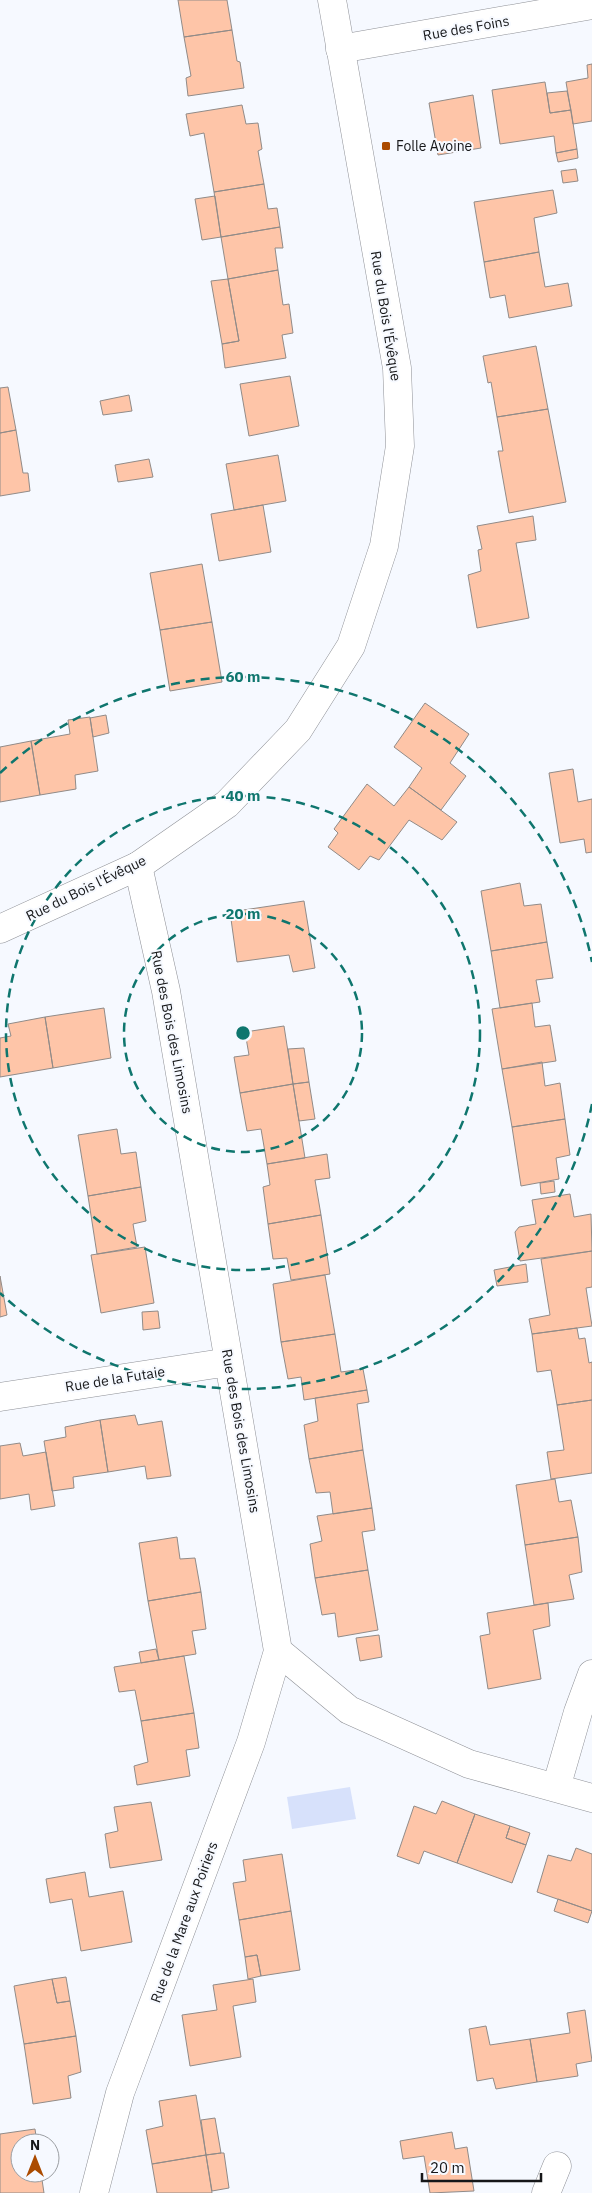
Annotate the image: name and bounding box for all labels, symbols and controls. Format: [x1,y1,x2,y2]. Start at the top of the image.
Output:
street label: Rue des Foins [421,12,511,44]
place label: Folle Avoine [396,137,473,155]
marker: Folle Avoine [380,140,392,152]
street label: Rue du Bois l'Évêque [367,250,406,383]
text: 60 m [226,667,260,686]
text: 40 m [226,786,260,805]
street label: Rue du Bois l'Évêque [23,850,149,925]
text: 20 m [226,904,260,923]
street label: Rue des Bois des Limosins [147,949,197,1115]
centre of rings [234,1024,252,1042]
street label: Rue des Bois des Limosins [218,1348,264,1514]
street label: Rue de la Futaie [64,1362,166,1396]
street label: Rue de la Mare aux Poiriers [146,1839,222,2005]
north arrow [10,2133,60,2183]
text: N [30,2136,40,2154]
scale bar [422,2150,541,2182]
text: 20 m [430,2158,465,2177]

